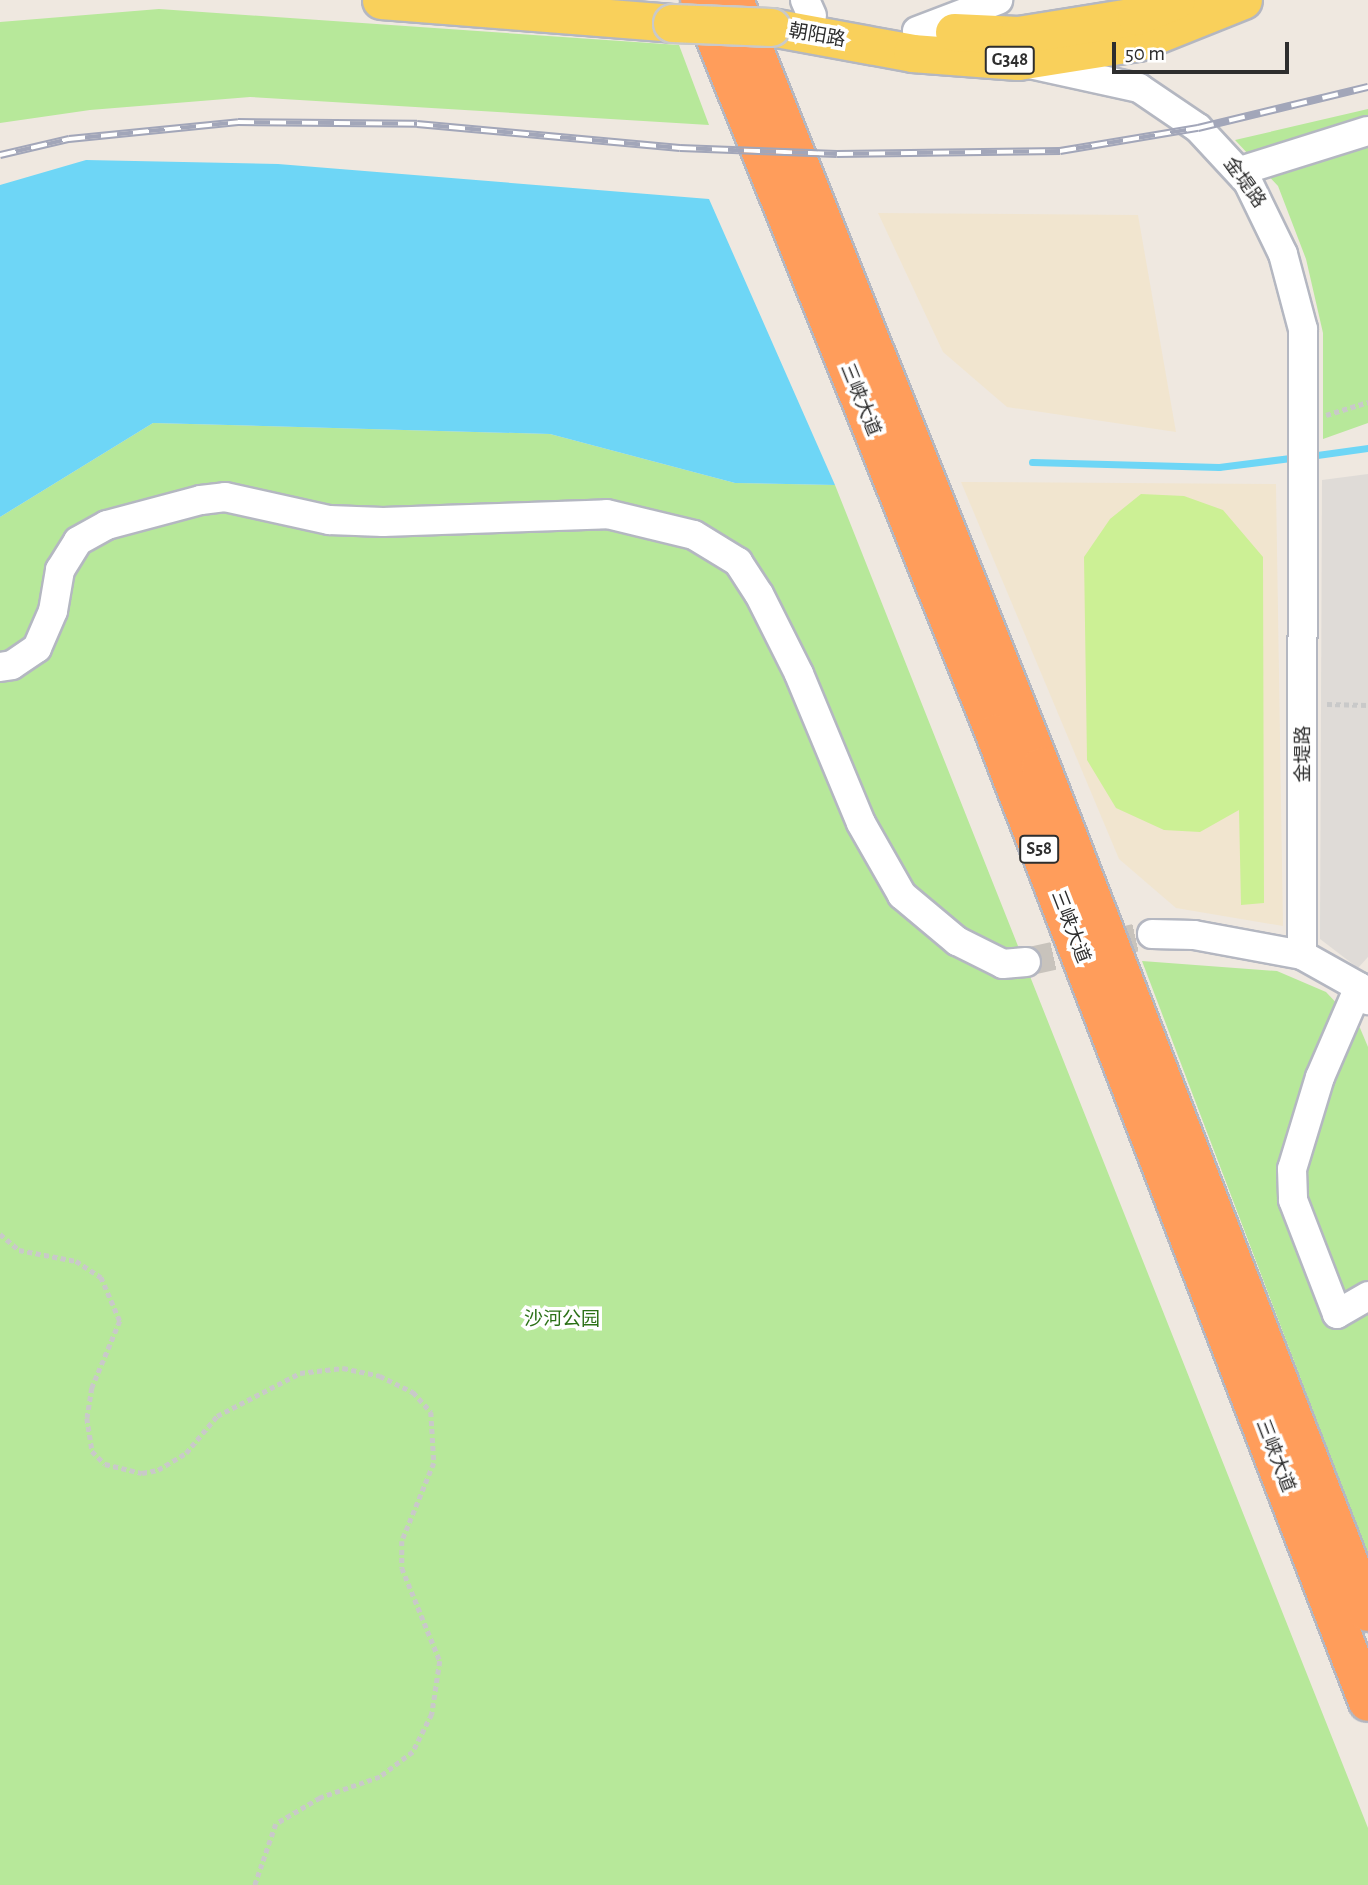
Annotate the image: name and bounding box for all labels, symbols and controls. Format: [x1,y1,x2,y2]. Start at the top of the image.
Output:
street label: 朝阳路 [787,20,847,52]
scale bar [1116,28,1293,72]
text: 50 m [1125,43,1165,64]
road number: G348 [984,46,1036,74]
street label: 金堤路 [1218,153,1270,213]
street label: 三峡大道 [835,360,885,440]
street label: 金堤路 [1293,726,1315,782]
road number: S58 [1018,834,1060,864]
street label: 三峡大道 [1046,887,1094,967]
park label: 沙河公园 [524,1309,600,1331]
street label: 三峡大道 [1251,1416,1299,1496]

